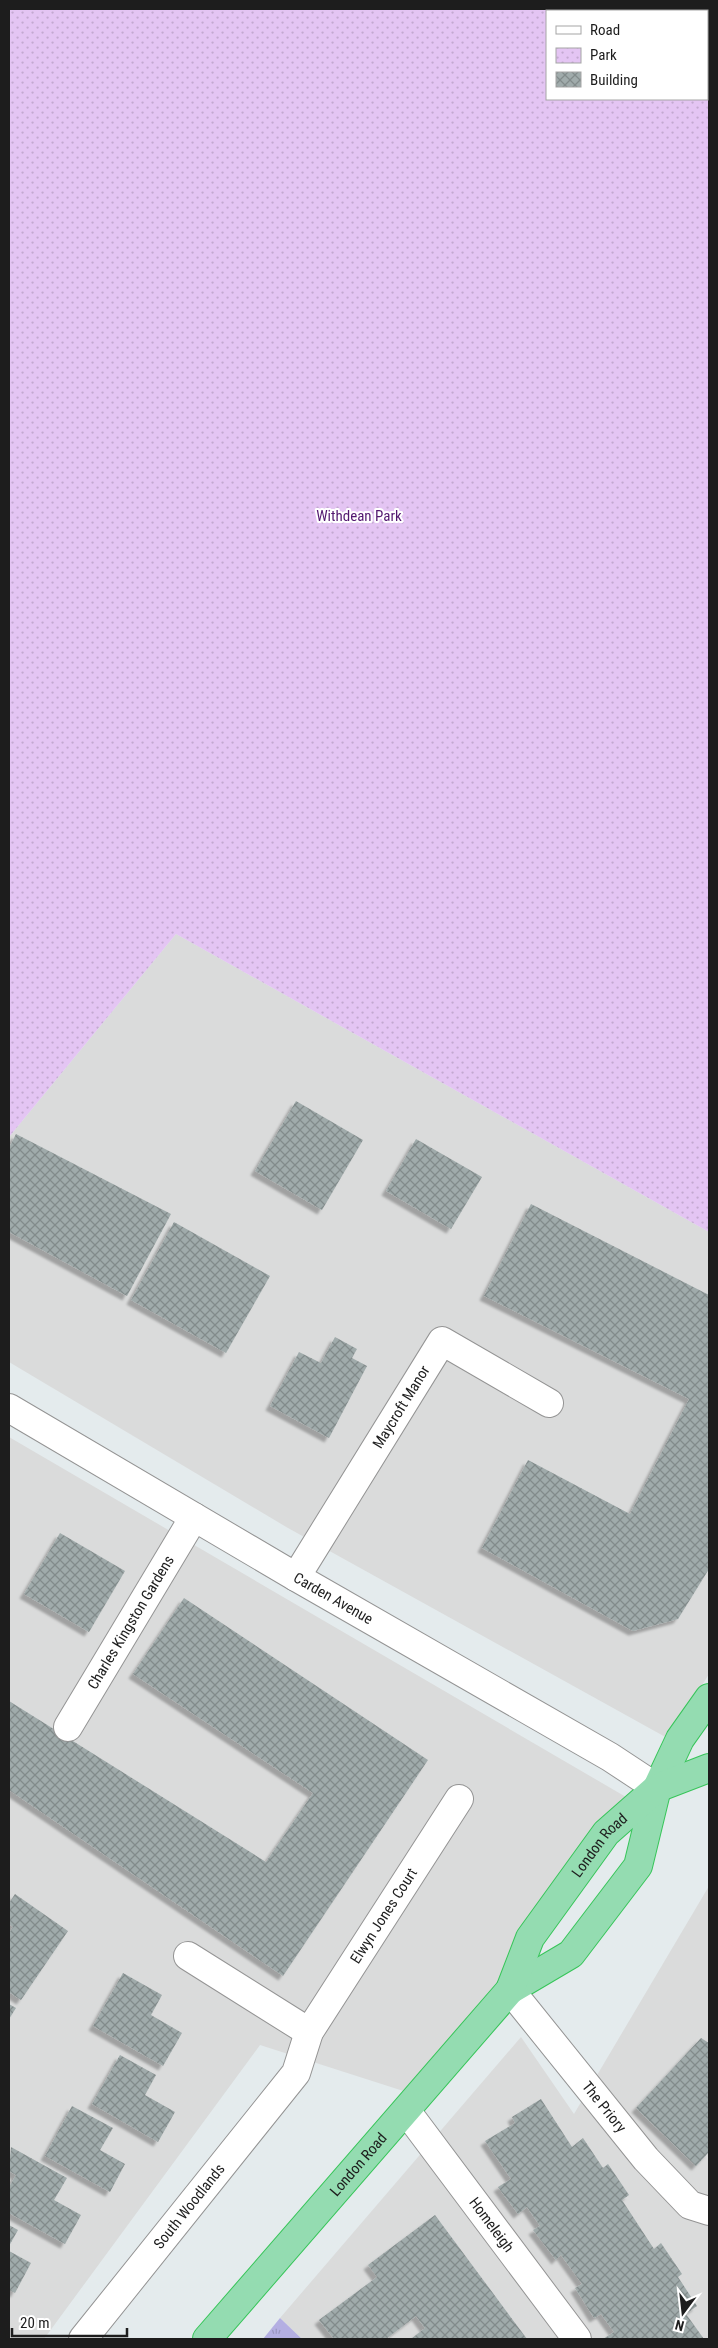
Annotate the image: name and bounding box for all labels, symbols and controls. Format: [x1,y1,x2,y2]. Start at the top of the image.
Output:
legend [546,10,708,100]
text: Road [590,21,620,39]
text: Park [590,46,617,64]
text: Building [590,71,638,89]
park label: Withdean Park [316,507,402,525]
street label: Maycroft Manor [369,1362,434,1452]
street label: Charles Kingston Gardens [84,1552,178,1693]
street label: Carden Avenue [290,1569,376,1628]
street label: London Road [568,1809,631,1881]
street label: Elwyn Jones Court [347,1865,421,1967]
street label: The Priory [578,2078,630,2136]
street label: London Road [326,2129,391,2200]
street label: South Woodlands [150,2160,229,2252]
street label: Homeleigh [465,2194,518,2256]
north arrow [658,2288,708,2338]
scale bar [12,2306,128,2338]
text: 20 m [20,2314,50,2332]
text: N [673,2317,686,2334]

